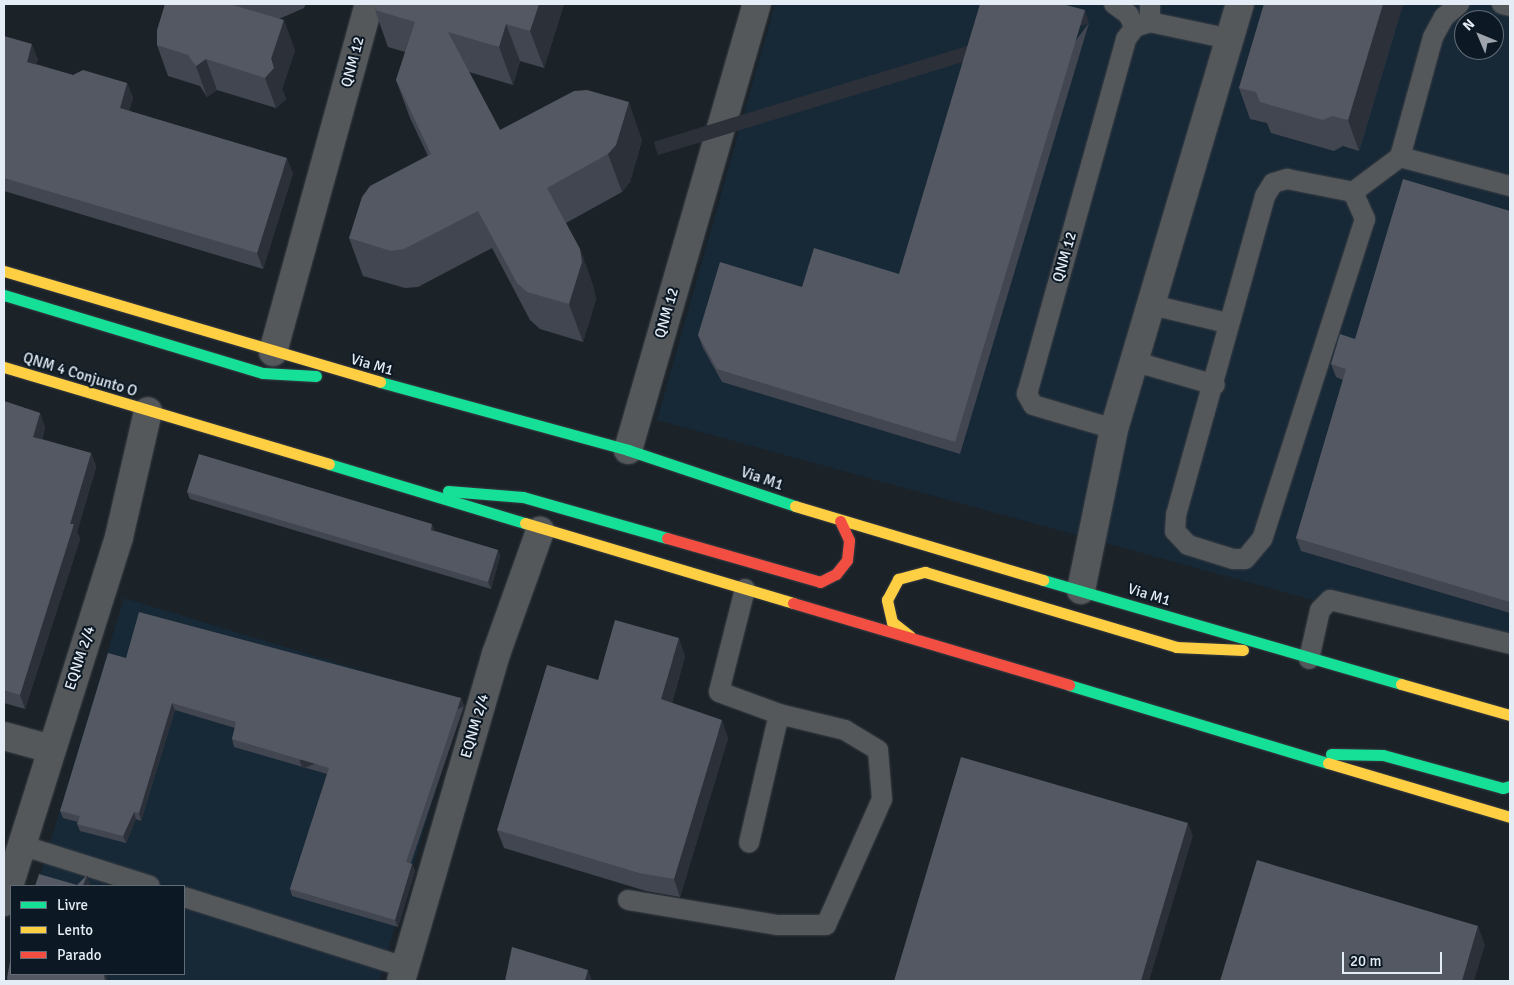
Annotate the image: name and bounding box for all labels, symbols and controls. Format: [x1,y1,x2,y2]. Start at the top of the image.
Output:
north arrow [1454,10,1504,60]
text: N [1459,15,1478,34]
street label: QNM 12 [338,35,368,89]
street label: QNM 12 [1049,230,1081,284]
street label: QNM 12 [651,286,683,340]
street label: QNM 4 Conjunto O [21,349,139,401]
street label: Via M1 [348,350,396,380]
street label: Via M1 [738,463,786,495]
street label: Via M1 [1125,580,1173,610]
street label: EQNM 2/4 [61,624,99,692]
street label: EQNM 2/4 [457,692,493,760]
legend [10,885,185,975]
text: Livre [57,896,88,914]
text: Lento [57,921,93,939]
scale bar [1344,942,1444,974]
text: Parado [57,946,102,964]
text: 20 m [1350,952,1381,970]

